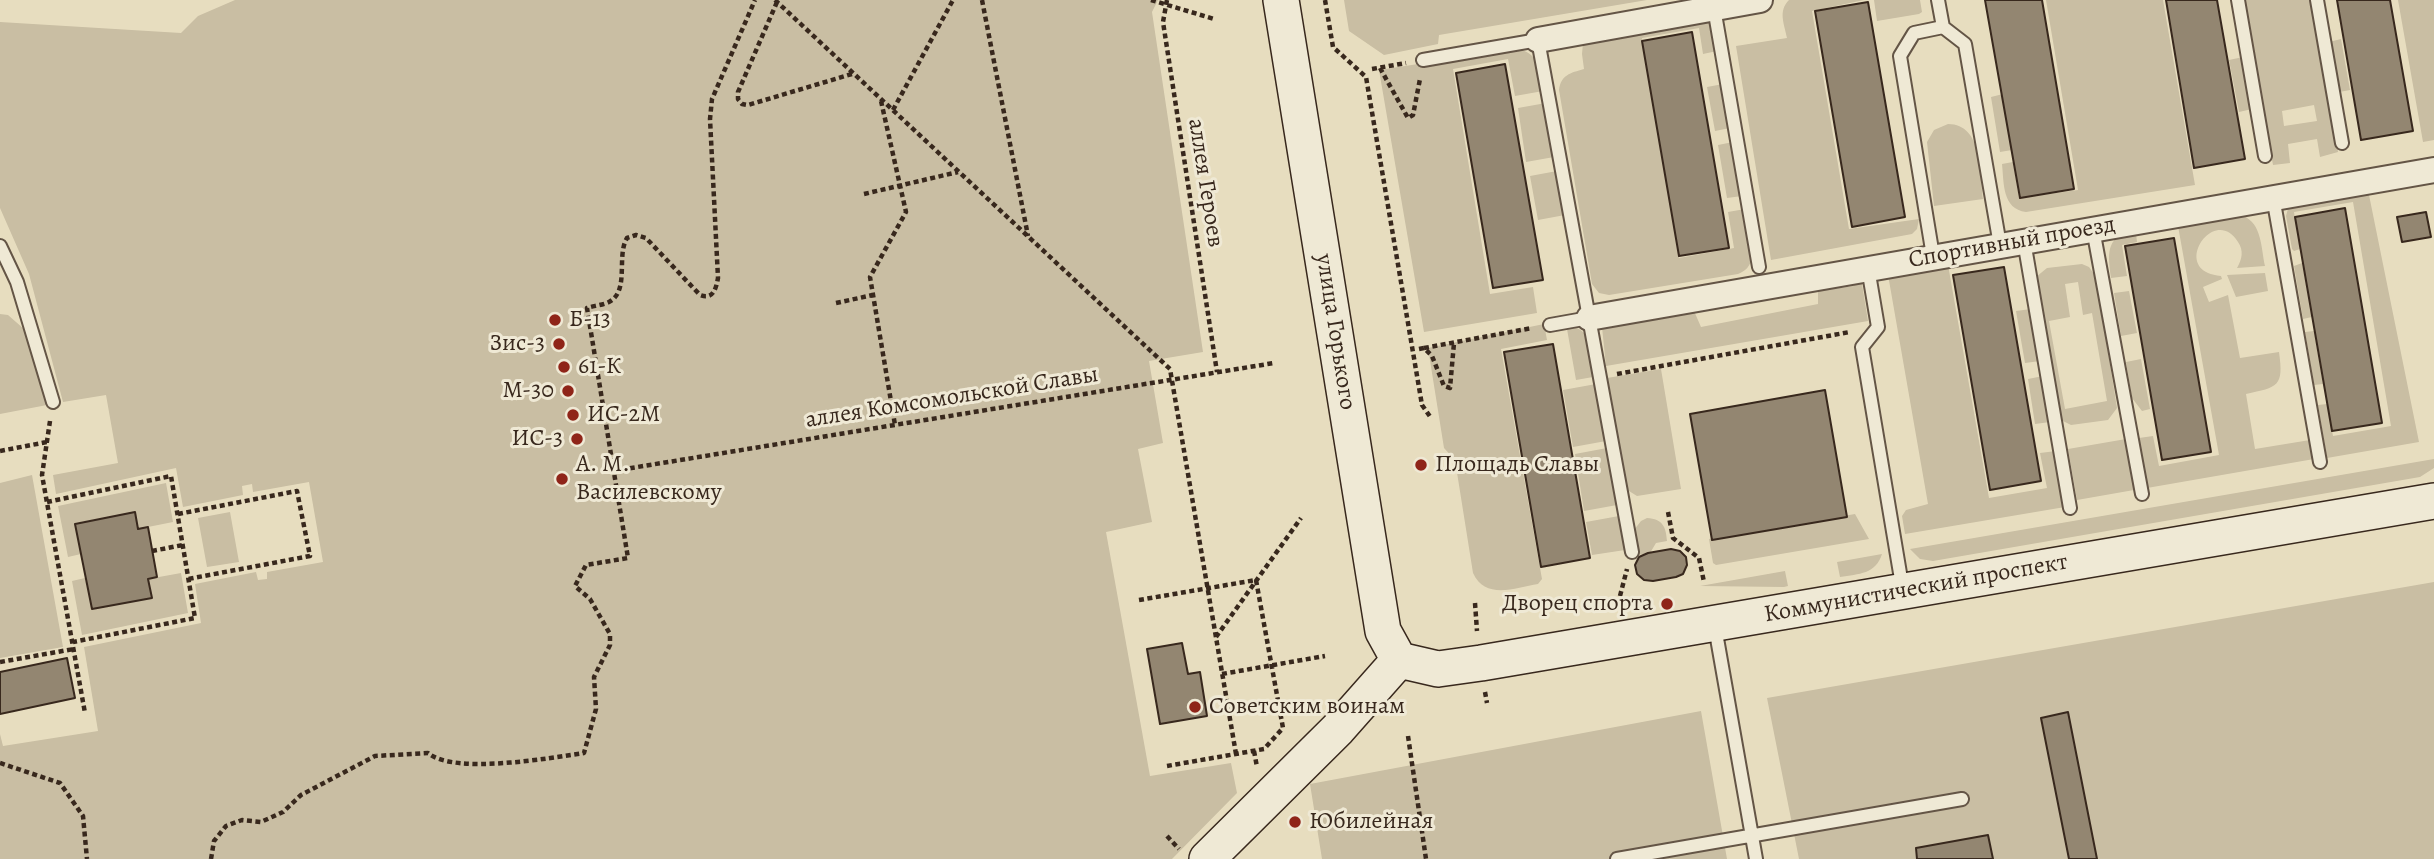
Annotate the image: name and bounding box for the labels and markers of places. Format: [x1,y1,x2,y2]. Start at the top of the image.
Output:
place label: Б-13 [569,306,611,334]
marker: Б-13 [547,312,563,328]
place label: Зис-3 [489,330,545,358]
marker: Зис-3 [551,336,567,352]
place label: 61-К [578,353,621,381]
marker: 61-К [556,359,572,375]
place label: М-30 [502,377,554,405]
marker: М-30 [560,383,576,399]
place label: ИС-2М [587,401,660,429]
marker: ИС-2М [565,407,581,423]
place label: ИС-3 [512,425,563,453]
marker: ИС-3 [569,431,585,447]
place label: А. М. Василевскому [576,451,722,507]
place label: Площадь Славы [1435,451,1599,479]
marker: Площадь Славы [1413,457,1429,473]
marker: А. М. Василевскому [554,471,570,487]
place label: Дворец спорта [1502,590,1653,618]
marker: Дворец спорта [1659,596,1675,612]
place label: Советским воинам [1209,693,1405,721]
marker: Советским воинам [1187,699,1203,715]
place label: Юбилейная [1309,808,1433,836]
marker: Юбилейная [1287,814,1303,830]

